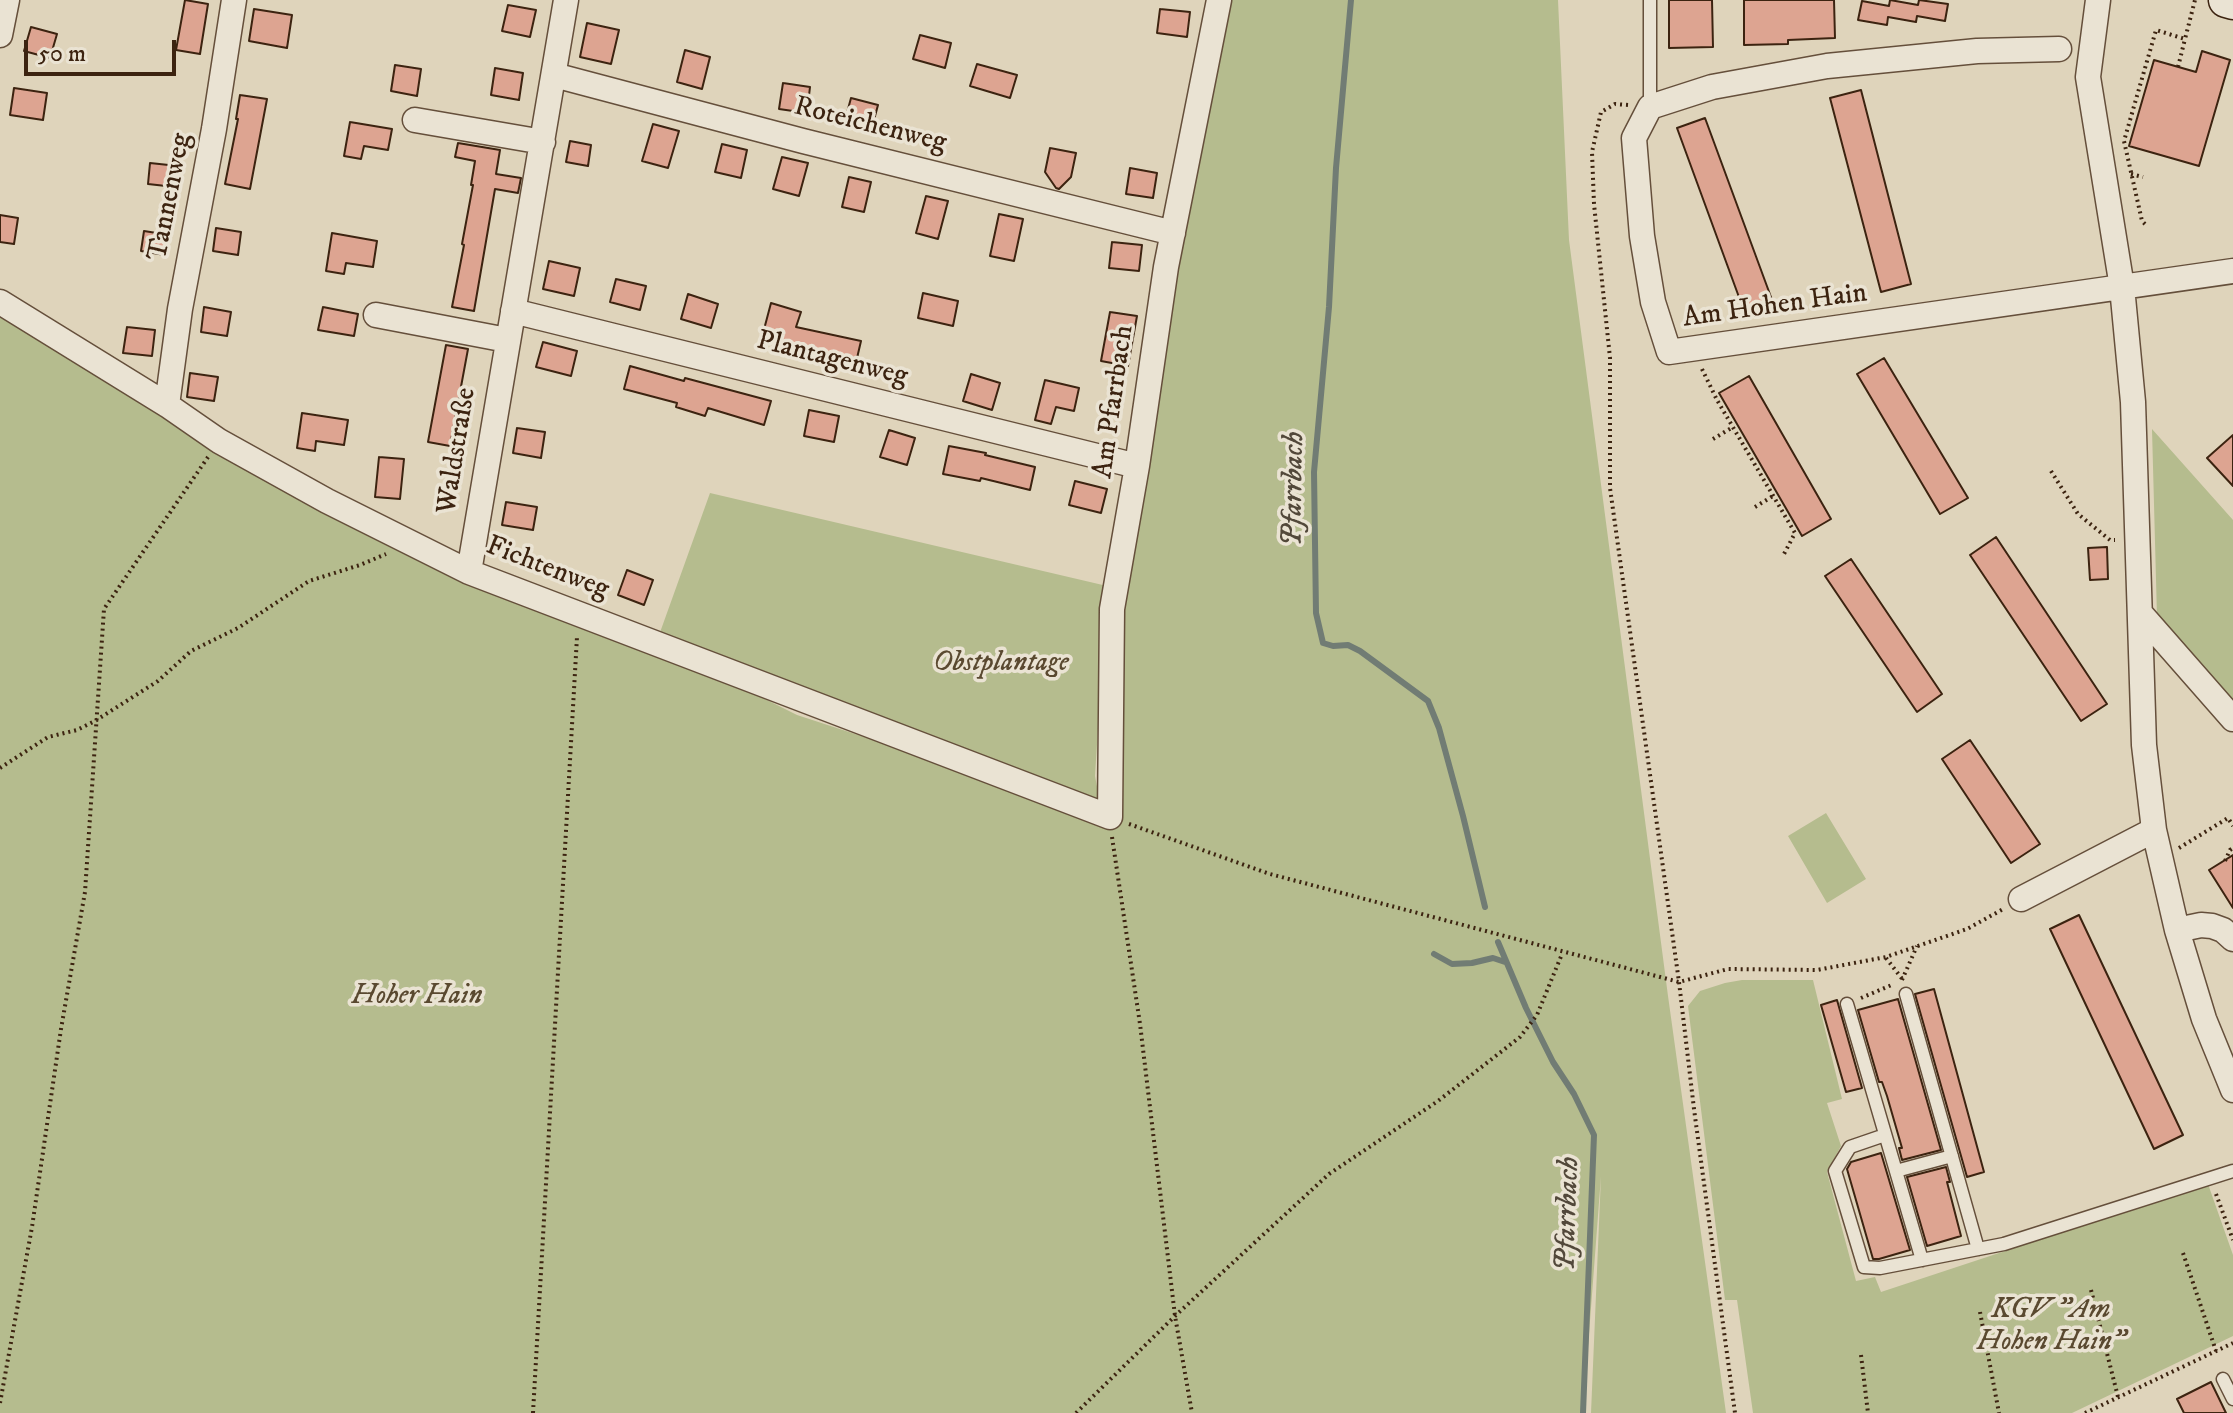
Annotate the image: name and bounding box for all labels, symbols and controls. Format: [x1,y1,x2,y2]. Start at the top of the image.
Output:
scale bar [28,24,180,74]
text: 50 m [38,39,86,69]
street label: Roteichenweg [790,91,950,161]
street label: Tannenweg [142,131,200,263]
street label: Am Hohen Hain [1681,277,1869,337]
street label: Am Pfarrbach [1088,323,1142,481]
street label: Plantagenweg [753,325,911,395]
street label: Waldstraße [431,385,485,517]
water label: Pfarrbach [1276,431,1314,547]
street label: Fichtenweg [481,530,613,608]
park label: Obstplantage [933,647,1069,681]
park label: Hoher Hain [352,980,482,1014]
water label: Pfarrbach [1549,1156,1589,1272]
park label: KGV "Am Hohen Hain" [1977,1294,2125,1360]

